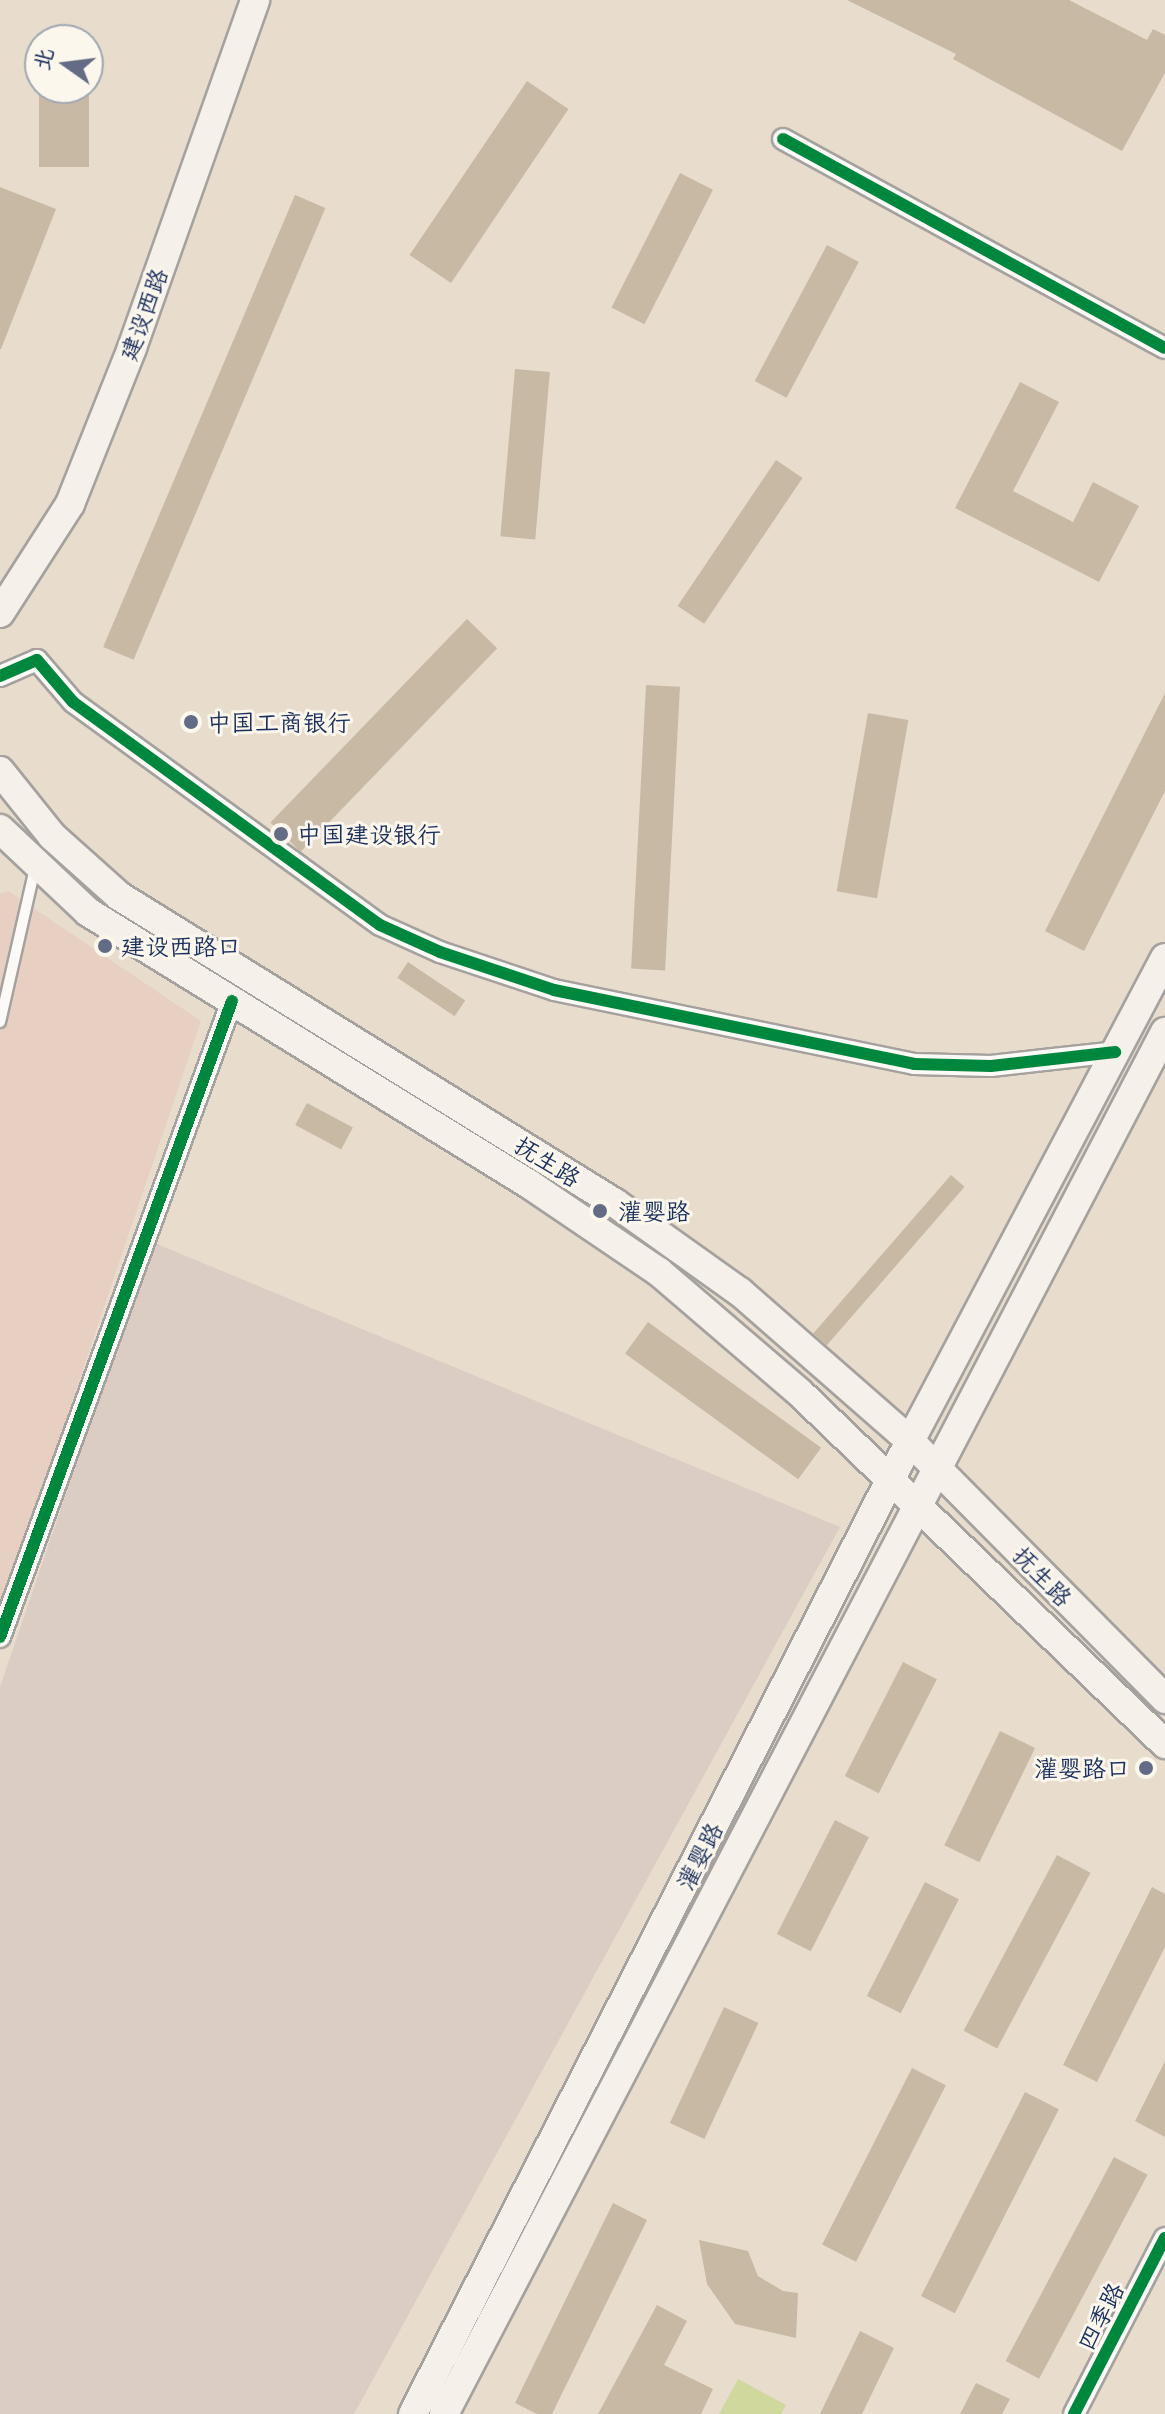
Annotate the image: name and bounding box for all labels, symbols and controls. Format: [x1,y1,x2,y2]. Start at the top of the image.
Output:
north arrow [24,24,104,104]
text: 北 [25,44,59,73]
street label: 建设西路 [113,264,173,364]
place label: 中国工商银行 [207,708,351,736]
marker: 中国工商银行 [182,713,200,731]
place label: 中国建设银行 [297,820,441,848]
marker: 中国建设银行 [272,825,290,843]
place label: 建设西路口 [121,932,241,960]
marker: 建设西路口 [96,937,114,955]
street label: 抚生路 [510,1130,586,1192]
place label: 灌婴路 [618,1197,690,1225]
marker: 灌婴路 [589,1200,611,1222]
street label: 抚生路 [1008,1540,1078,1612]
place label: 灌婴路口 [1034,1754,1130,1782]
marker: 灌婴路口 [1137,1759,1155,1777]
street label: 灌婴路 [670,1817,728,1895]
street label: 四季路 [1071,2277,1129,2355]

